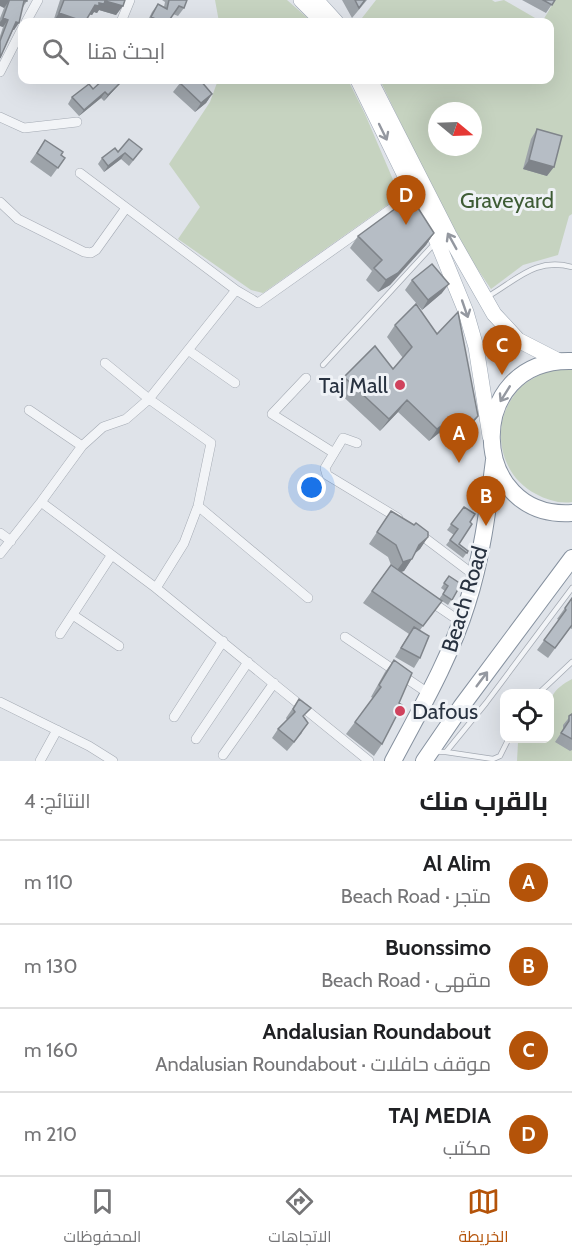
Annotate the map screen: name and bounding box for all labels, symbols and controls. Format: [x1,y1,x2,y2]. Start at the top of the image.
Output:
search box [18,18,554,84]
icon: search [39,35,72,68]
text: ابحث هنا [87,38,165,65]
north arrow [428,102,482,156]
one-way arrow [378,123,390,141]
pin: D [386,176,426,225]
park label: Graveyard [460,187,554,214]
one-way arrow [446,233,457,251]
one-way arrow [460,299,471,318]
pin: C [482,326,522,375]
place label: Taj Mall [319,372,389,399]
marker: Taj Mall [393,378,407,392]
one-way arrow [498,385,510,402]
pin: A [440,414,478,463]
your location [297,473,326,502]
pin: B [466,476,506,526]
street label: Beach Road [436,543,493,655]
one-way arrow [475,671,488,687]
map controls [500,689,554,743]
button: locate [500,689,554,743]
place label: Dafous [412,698,478,725]
marker: Dafous [393,704,407,718]
text: بالقرب منك [420,785,548,817]
text: النتائج: 4 [24,789,91,813]
text: Al Alim [423,850,491,877]
text: 110 m [24,870,73,894]
text: A [522,870,535,894]
text: متجر · Beach Road [341,884,491,908]
text: Buonssimo [385,934,491,961]
text: 130 m [24,954,77,978]
text: B [522,954,535,978]
text: مقهى · Beach Road [321,968,491,992]
text: Andalusian Roundabout [263,1018,491,1045]
text: 160 m [24,1038,78,1062]
text: C [522,1038,535,1062]
text: موقف حافلات · Andalusian Roundabout [155,1052,491,1076]
text: TAJ MEDIA [389,1102,491,1129]
text: 210 m [24,1122,77,1146]
text: D [521,1122,536,1146]
text: مكتب [443,1136,491,1160]
tab: المحفوظات [63,1185,141,1251]
tab: الاتجاهات [268,1185,332,1251]
tab: الخريطة [459,1185,509,1251]

